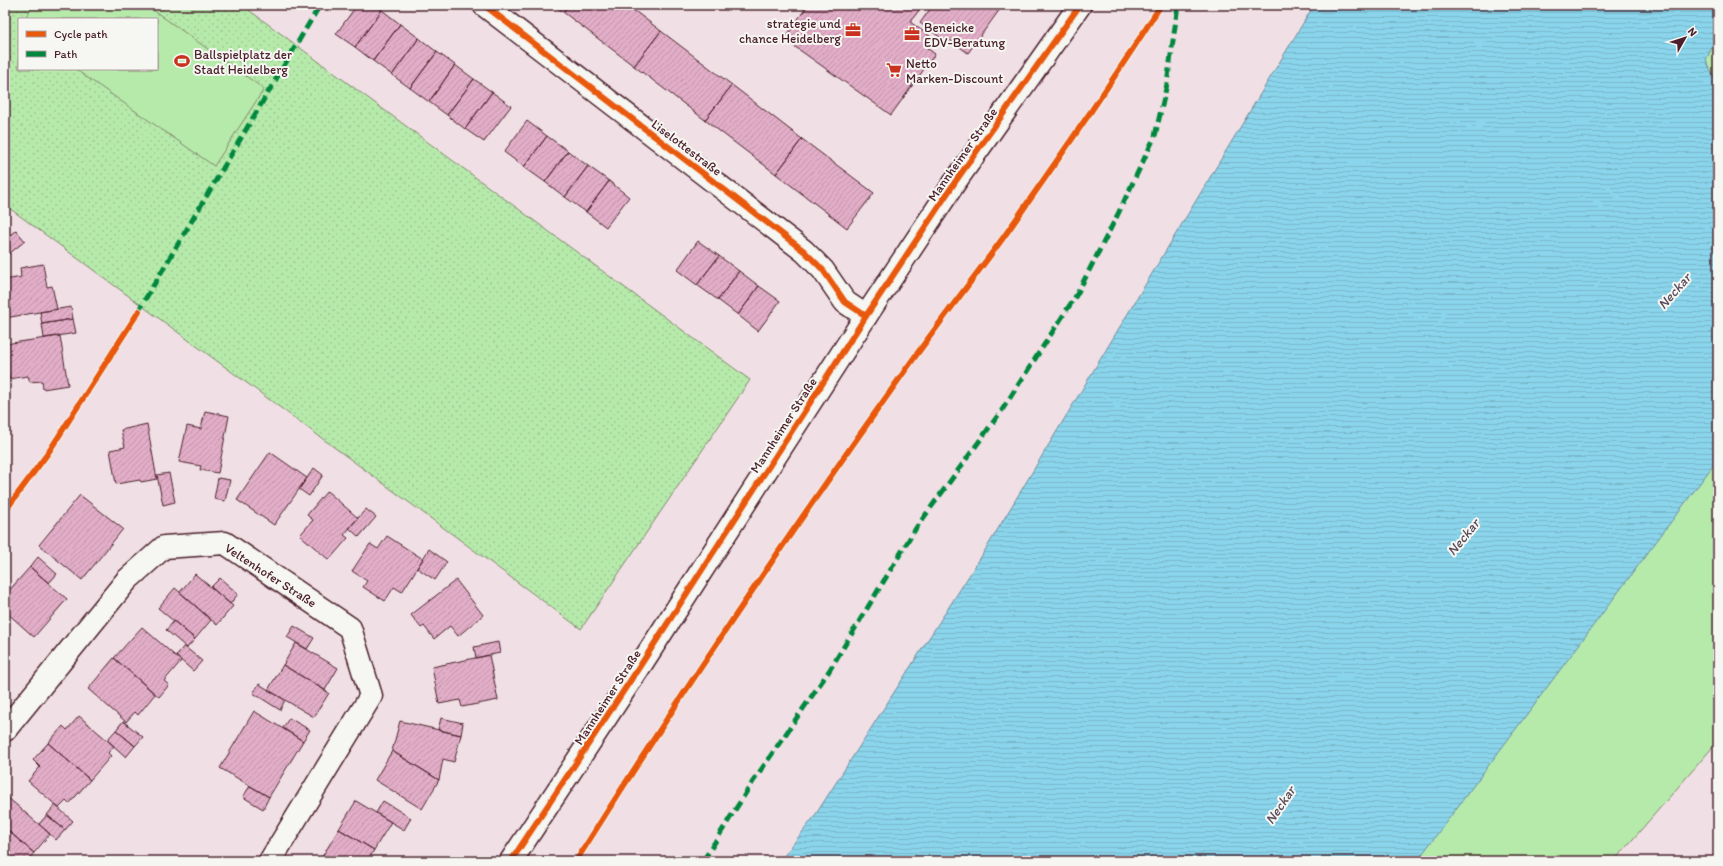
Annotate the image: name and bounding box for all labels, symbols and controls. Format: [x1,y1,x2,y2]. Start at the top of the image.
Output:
place label: strategie und chance Heidelberg [739,16,841,46]
legend [18,18,158,70]
north arrow [1665,18,1705,58]
place label: Beneicke EDV-Beratung [924,20,1005,50]
office icon: strategie und chance Heidelberg [844,21,862,39]
office icon: Beneicke EDV-Beratung [903,25,921,43]
text: N [1685,25,1700,39]
text: Cycle path [54,27,108,41]
text: Path [54,47,77,61]
place label: Ballspielplatz der Stadt Heidelberg [194,47,292,77]
sports icon: Ballspielplatz der Stadt Heidelberg [173,52,191,70]
place label: Netto Marken-Discount [906,56,1003,86]
supermarket icon: Netto Marken-Discount [885,61,903,79]
street label: Mannheimer Straße [925,105,1000,204]
street label: Liselottestraße [649,116,725,179]
water label: Neckar [1654,269,1696,313]
street label: Mannheimer Straße [747,375,820,476]
water label: Neckar [1443,514,1484,559]
street label: Veltenhofer Straße [222,540,319,611]
street label: Mannheimer Straße [571,647,644,748]
water label: Neckar [1262,782,1300,828]

